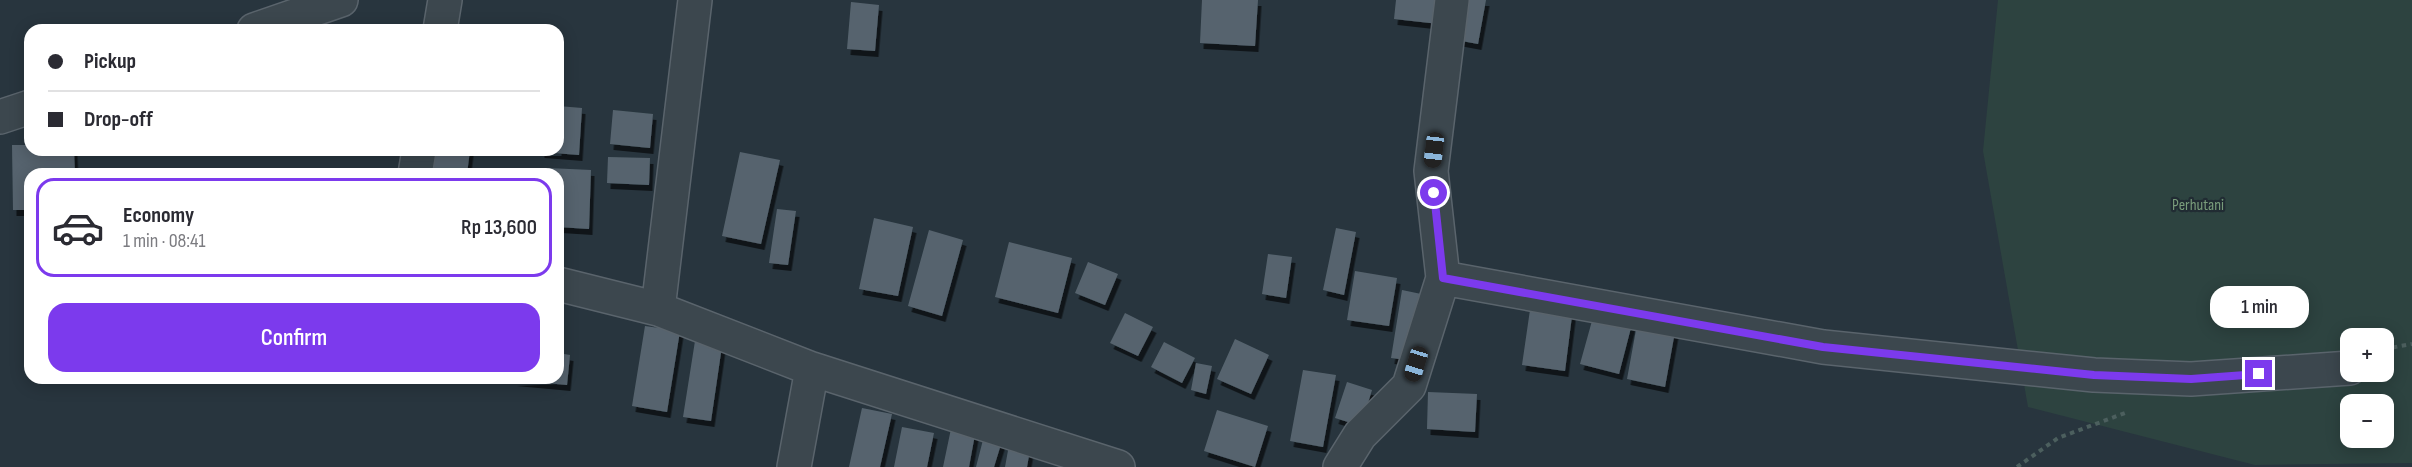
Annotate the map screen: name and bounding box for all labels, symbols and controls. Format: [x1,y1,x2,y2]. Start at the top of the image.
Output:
text: Pickup [84,48,136,75]
text: Drop-off [84,106,153,133]
car [1423,131,1445,169]
route start [1420,179,1447,206]
park label: Perhutani [2172,196,2224,215]
icon: car [51,201,105,255]
text: Economy [123,202,194,229]
text: Rp 13,600 [461,214,537,241]
text: 1 min · 08:41 [123,229,206,253]
callout: 1 min [2210,287,2308,329]
text: 1 min [2241,295,2278,319]
button: Confirm [48,303,540,372]
map controls [2340,328,2394,448]
button: + [2340,328,2394,382]
car [1402,344,1430,384]
route end [2245,360,2272,387]
button: − [2340,394,2394,448]

